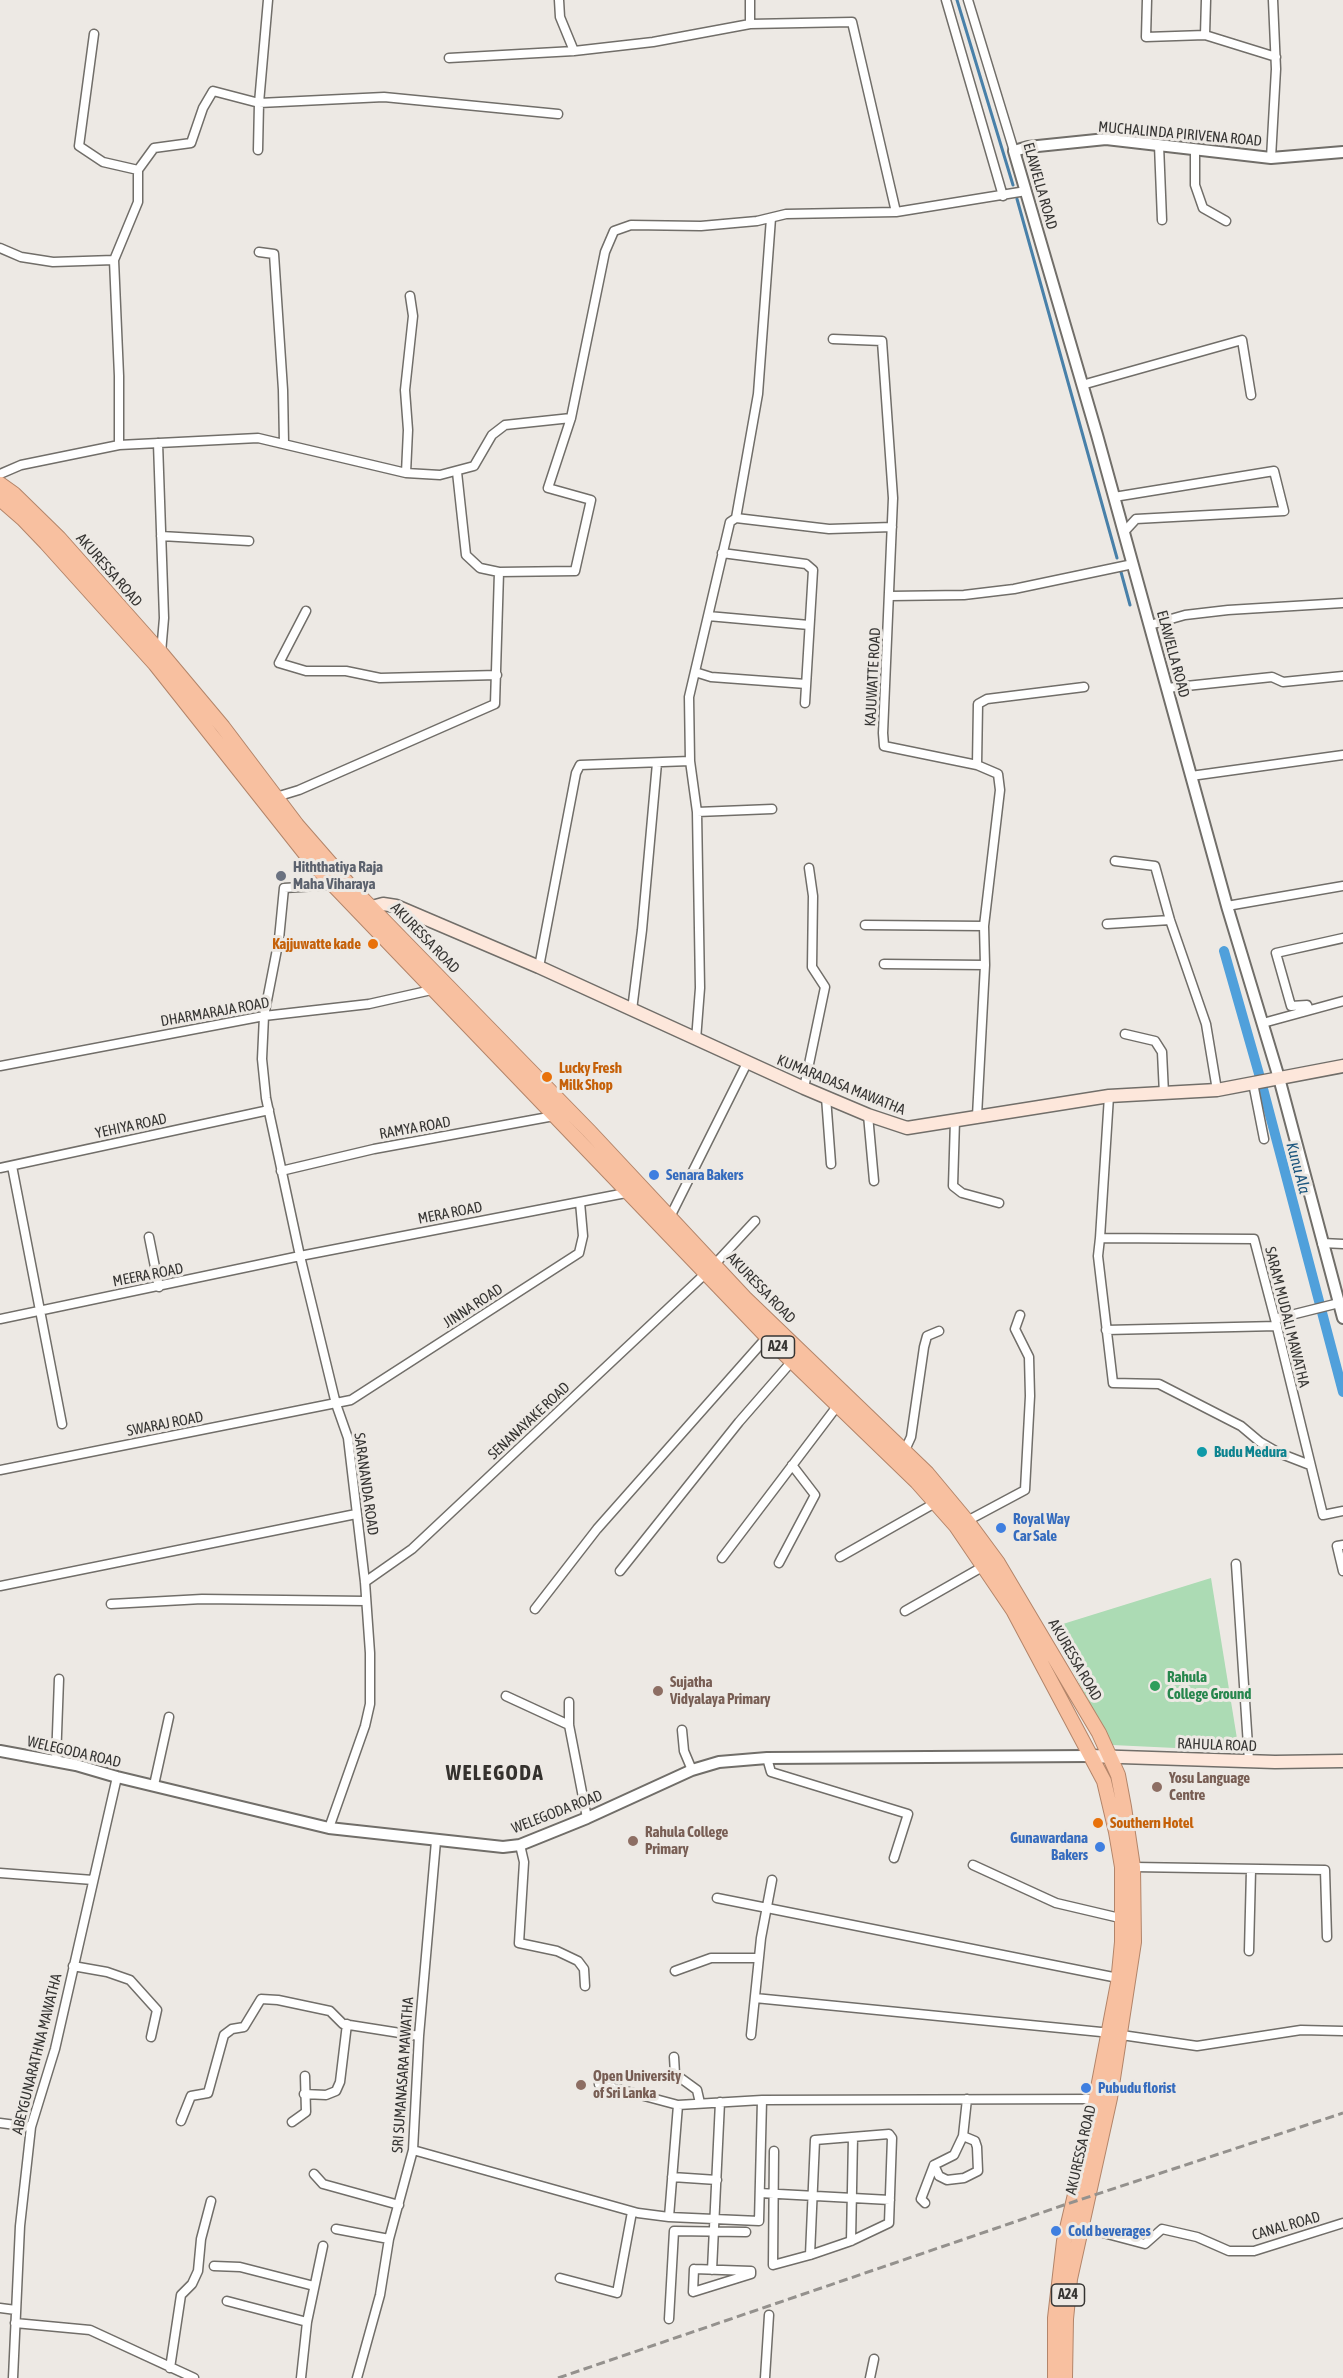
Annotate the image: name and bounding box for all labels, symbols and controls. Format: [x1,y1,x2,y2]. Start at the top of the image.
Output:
street label: MUCHALINDA PIRIVENA ROAD [1097,118,1263,150]
street label: ELAWELLA ROAD [1019,141,1061,231]
street label: AKURESSA ROAD [72,530,146,610]
street label: ELAWELLA ROAD [1153,609,1193,699]
street label: KAJUWATTE ROAD [861,627,885,727]
place label: Hiththatiya Raja Maha Viharaya [293,858,383,893]
marker: Hiththatiya Raja Maha Viharaya [274,869,288,883]
street label: AKURESSA ROAD [387,899,463,977]
place label: Kajjuwatte kade [272,935,361,953]
marker: Kajjuwatte kade [366,937,380,951]
street label: DHARMARAJA ROAD [159,994,271,1030]
street label: KUMARADASA MAWATHA [774,1051,908,1119]
place label: Lucky Fresh Milk Shop [559,1059,622,1094]
marker: Lucky Fresh Milk Shop [540,1070,554,1084]
street label: YEHIYA ROAD [94,1110,168,1142]
street label: RAMYA ROAD [378,1113,452,1143]
water label: Kunu Ala [1282,1140,1314,1196]
place label: Senara Bakers [666,1166,743,1184]
marker: Senara Bakers [647,1168,661,1182]
street label: MERA ROAD [416,1198,484,1228]
street label: SARAM MUDALI MAWATHA [1261,1245,1313,1389]
street label: AKURESSA ROAD [723,1249,799,1327]
street label: MEERA ROAD [111,1259,185,1291]
street label: JINNA ROAD [440,1280,506,1332]
road number: A24 [762,1336,794,1358]
street label: SENANAYAKE ROAD [484,1379,574,1463]
street label: SWARAJ ROAD [125,1408,205,1440]
street label: SARANANDA ROAD [350,1432,382,1536]
place label: Budu Medura [1214,1443,1287,1461]
marker: Budu Medura [1195,1445,1209,1459]
place label: Royal Way Car Sale [1013,1510,1070,1545]
marker: Royal Way Car Sale [994,1521,1008,1535]
street label: AKURESSA ROAD [1044,1616,1106,1704]
place label: Rahula College Ground [1167,1668,1251,1703]
place label: Sujatha Vidyalaya Primary [670,1673,771,1708]
marker: Rahula College Ground [1148,1679,1162,1693]
marker: Sujatha Vidyalaya Primary [651,1684,665,1698]
street label: WELEGODA ROAD [25,1732,123,1772]
street label: RAHULA ROAD [1177,1735,1257,1755]
district label: WELEGODA [446,1760,544,1786]
place label: Yosu Language Centre [1169,1769,1250,1804]
marker: Yosu Language Centre [1150,1780,1164,1794]
street label: WELEGODA ROAD [509,1786,605,1838]
place label: Southern Hotel [1110,1814,1193,1832]
marker: Southern Hotel [1091,1816,1105,1830]
place label: Rahula College Primary [645,1823,728,1858]
place label: Gunawardana Bakers [1010,1829,1088,1864]
marker: Rahula College Primary [626,1834,640,1848]
marker: Gunawardana Bakers [1093,1840,1107,1854]
street label: ABEYGUNARATHNA MAWATHA [8,1972,66,2136]
street label: SRI SUMANASARA MAWATHA [389,1997,417,2153]
place label: Open University of Sri Lanka [593,2067,681,2102]
marker: Open University of Sri Lanka [574,2078,588,2092]
place label: Pubudu florist [1098,2079,1176,2097]
marker: Pubudu florist [1079,2081,1093,2095]
street label: AKURESSA ROAD [1062,2103,1100,2197]
street label: CANAL ROAD [1250,2208,1322,2244]
place label: Cold beverages [1068,2222,1151,2240]
marker: Cold beverages [1049,2224,1063,2238]
road number: A24 [1052,2284,1084,2306]

